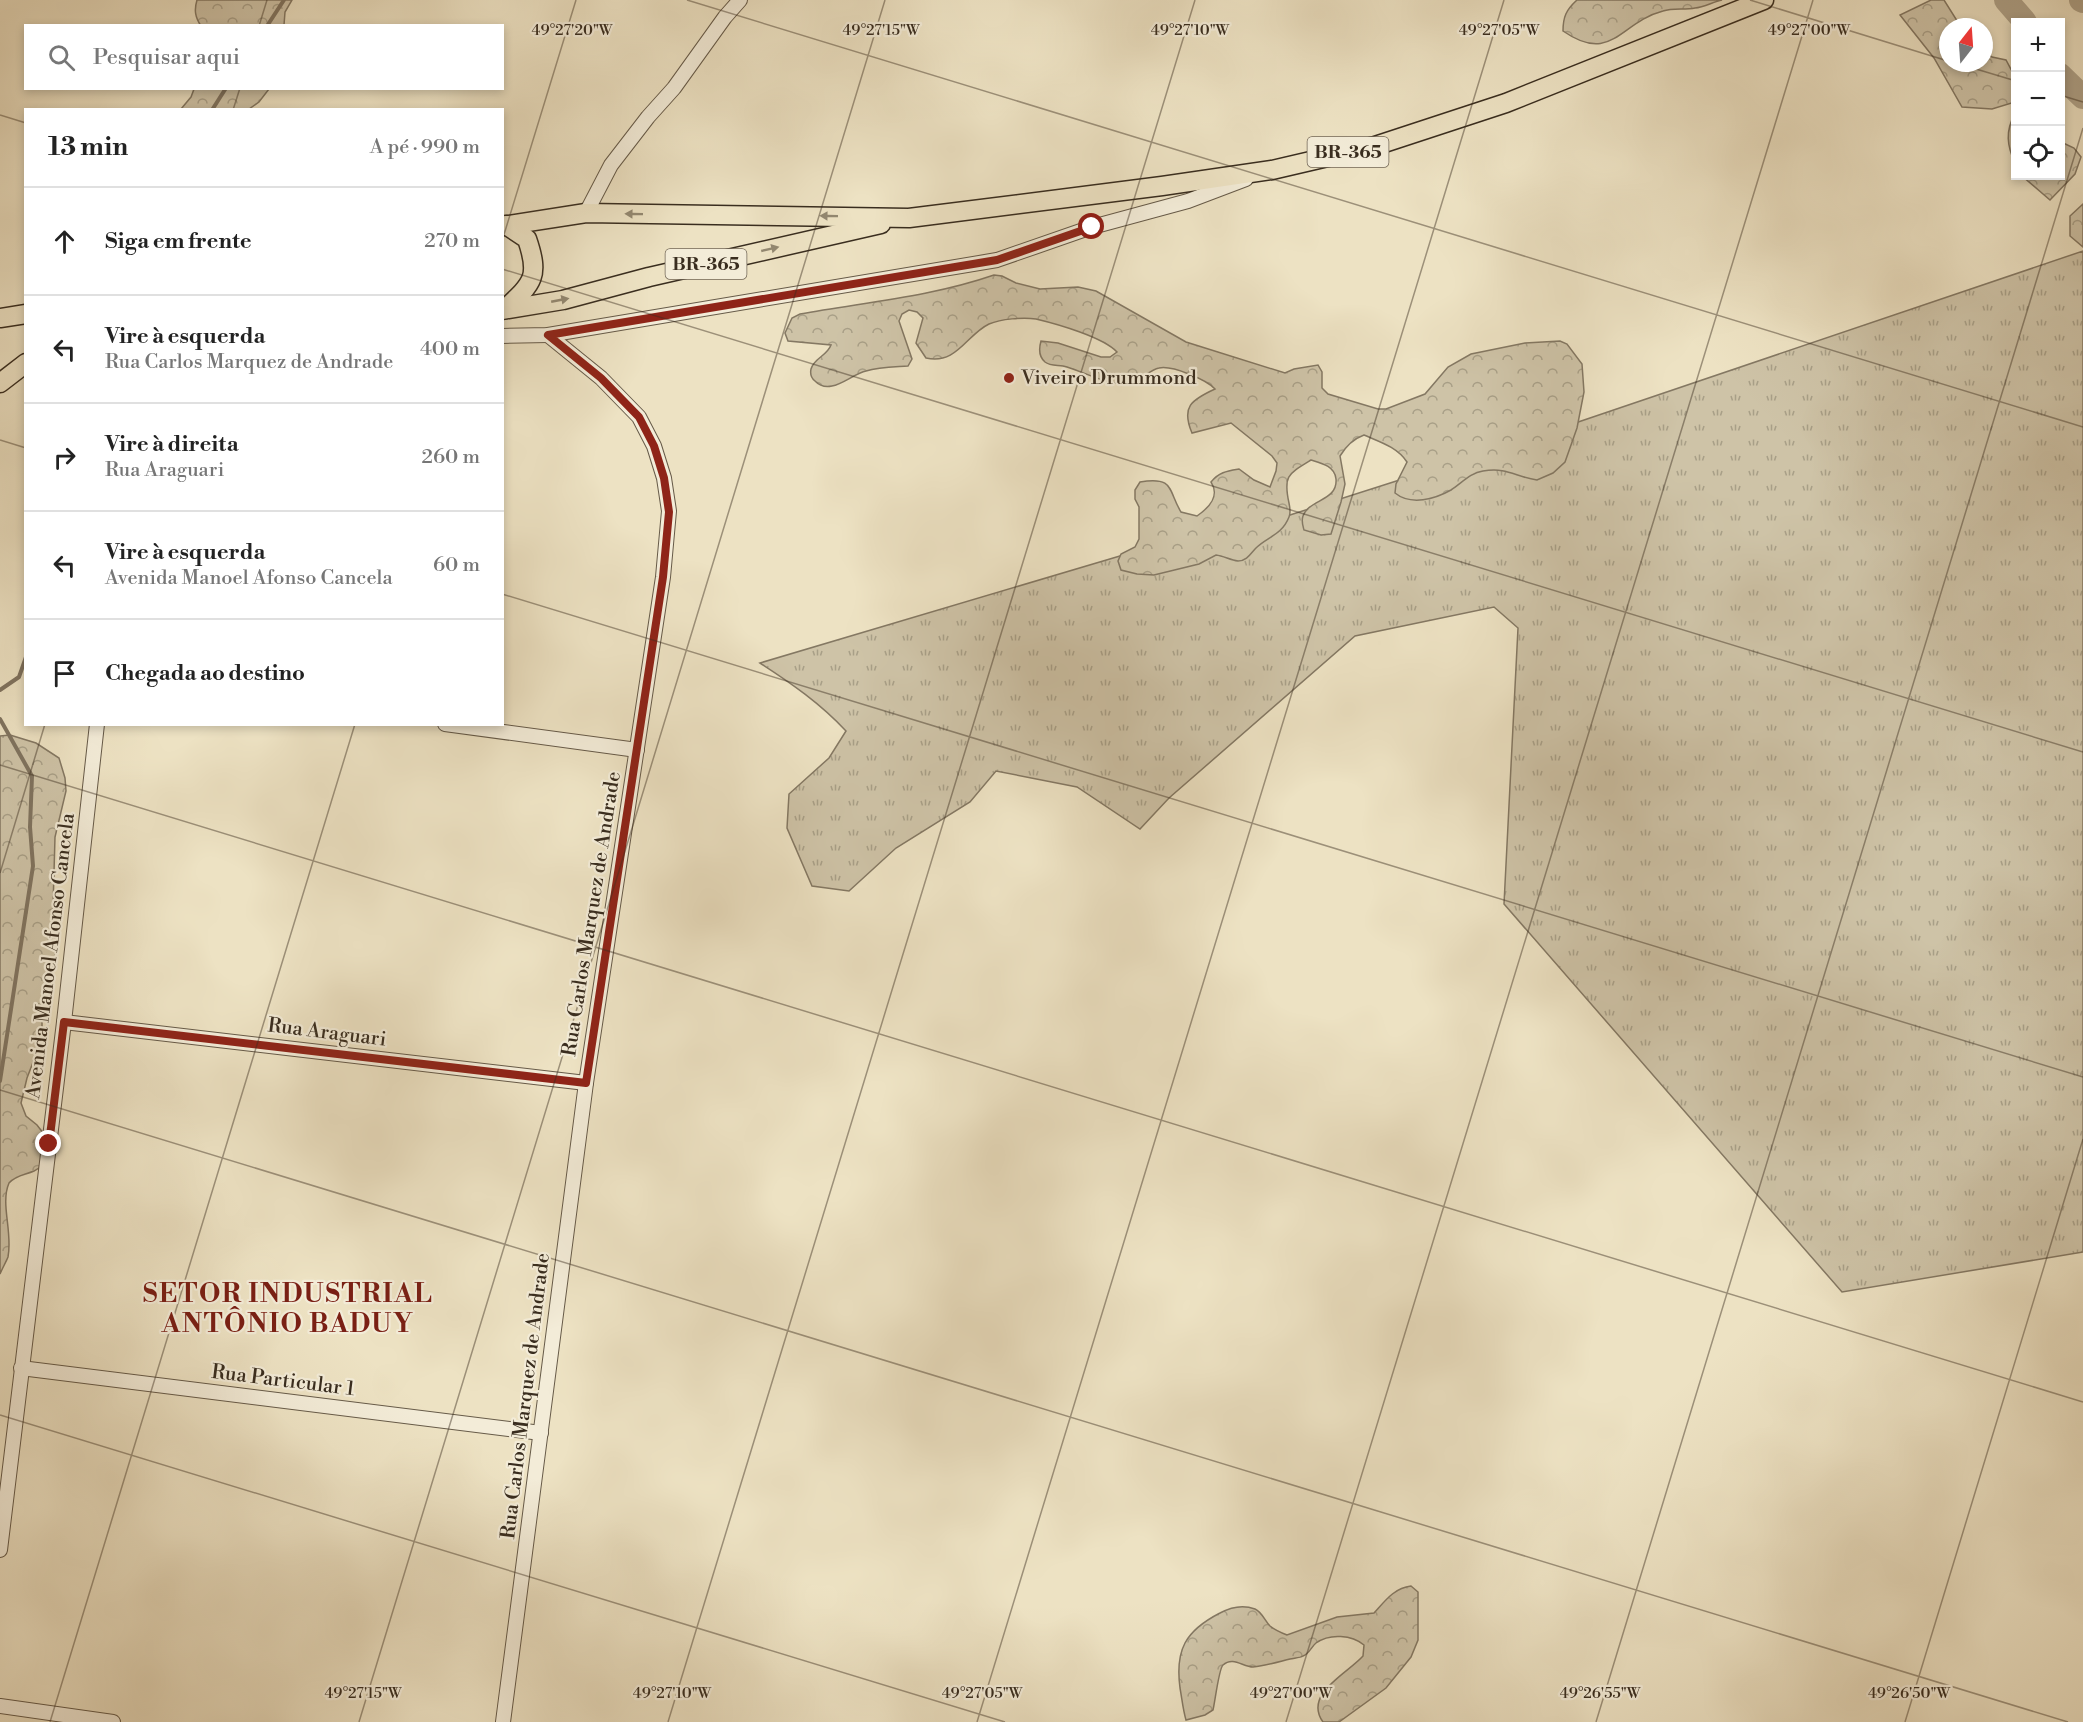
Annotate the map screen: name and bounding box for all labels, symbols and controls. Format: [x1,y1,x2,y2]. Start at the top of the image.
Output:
north arrow [1939,18,1993,72]
map controls [2011,18,2065,180]
button: + [2011,18,2065,72]
text: 49°27'20"W [532,21,613,40]
text: 49°27'15"W [842,21,920,40]
text: 49°27'10"W [1151,21,1230,40]
text: 49°27'05"W [1459,21,1540,40]
text: 49°27'00"W [1768,21,1851,40]
search box [24,24,504,90]
icon: search [45,41,78,74]
text: Pesquisar aqui [93,44,240,71]
button: − [2011,72,2065,126]
button: locate [2011,126,2065,180]
text: 13 min [48,131,128,163]
text: A pé · 990 m [370,135,480,160]
road number: BR-365 [1308,137,1388,167]
one-way arrow [625,209,644,218]
one-way arrow [820,212,839,221]
route start [1078,213,1104,239]
icon: ahead [48,225,81,258]
text: Siga em frente [105,228,252,255]
text: 270 m [424,229,480,254]
one-way arrow [761,244,779,254]
road number: BR-365 [666,249,746,279]
one-way arrow [551,295,570,304]
text: Vire à esquerda [105,323,265,350]
icon: left [48,333,81,366]
text: 400 m [420,337,480,362]
text: Rua Carlos Marquez de Andrade [105,350,393,375]
place label: Viveiro Drummond [1020,366,1197,391]
marker: Viveiro Drummond [1002,371,1016,385]
text: Vire à direita [105,431,239,458]
icon: right [48,441,81,474]
text: 260 m [422,445,480,470]
text: Rua Araguari [105,458,224,483]
text: Vire à esquerda [105,539,265,566]
icon: left [48,549,81,582]
text: 60 m [433,553,480,578]
text: Avenida Manoel Afonso Cancela [105,566,393,591]
icon: arrive [48,657,81,690]
text: Chegada ao destino [105,660,305,687]
street label: Rua Carlos Marquez de Andrade [557,770,627,1058]
street label: Avenida Manoel Afonso Cancela [21,811,81,1101]
street label: Rua Araguari [266,1013,388,1053]
route end [35,1130,61,1156]
street label: Rua Carlos Marquez de Andrade [496,1251,556,1541]
district label: SETOR INDUSTRIAL ANTÔNIO BADUY [143,1278,433,1340]
street label: Rua Particular 1 [210,1360,356,1402]
text: 49°27'15"W [324,1684,402,1703]
text: 49°27'10"W [633,1684,712,1703]
text: 49°27'05"W [942,1684,1023,1703]
text: 49°27'00"W [1250,1684,1333,1703]
text: 49°26'55"W [1560,1684,1641,1703]
text: 49°26'50"W [1868,1684,1950,1703]

